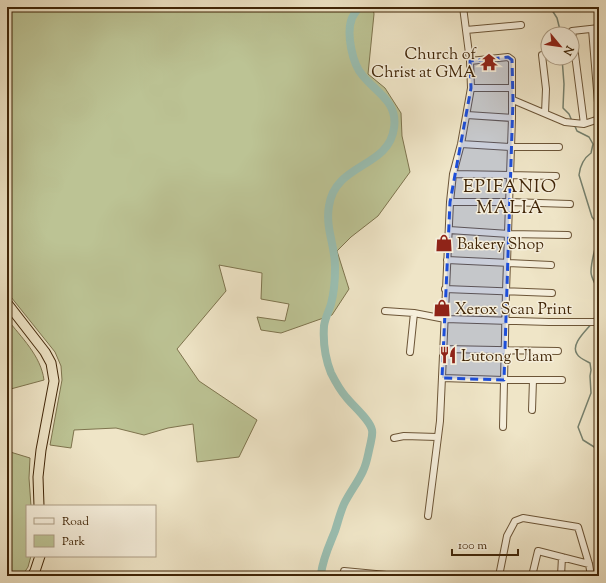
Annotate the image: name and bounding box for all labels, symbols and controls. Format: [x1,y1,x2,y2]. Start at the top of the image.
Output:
north arrow [540,26,580,66]
text: N [559,42,577,58]
place label: Church of Christ at GMA [371,44,477,85]
temple icon: Church of Christ at GMA [479,52,499,72]
district label: EPIFANIO MALIA [463,175,557,222]
shop icon: Bakery Shop [434,233,454,253]
place label: Bakery Shop [457,234,544,257]
shop icon: Xerox Scan Print [432,298,452,318]
place label: Xerox Scan Print [455,299,572,322]
restaurant icon: Lutong Ulam [438,345,458,365]
place label: Lutong Ulam [461,346,553,369]
legend [26,505,156,557]
text: Road [62,513,89,531]
scale bar [452,531,518,557]
text: Park [62,533,85,551]
text: 100 m [458,537,487,555]

